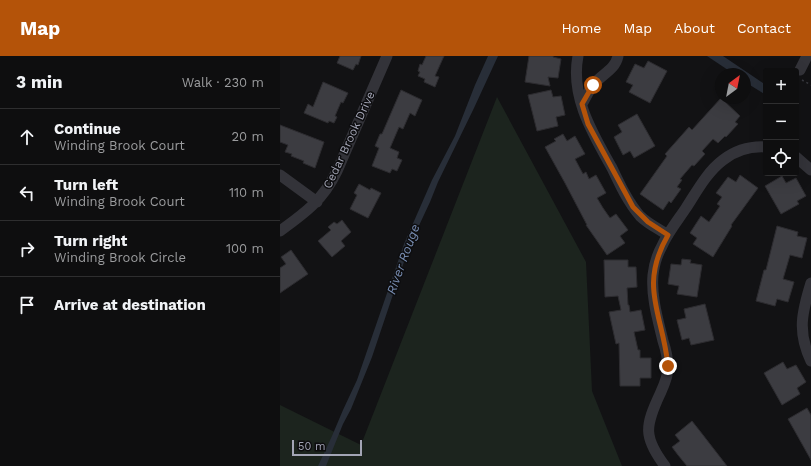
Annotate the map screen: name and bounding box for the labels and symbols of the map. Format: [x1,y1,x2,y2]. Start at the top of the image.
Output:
north arrow [715,68,751,104]
route start [584,76,602,94]
street label: Cedar Brook Drive [320,89,378,191]
water label: River Rouge [383,222,423,296]
route end [659,357,677,375]
scale bar [292,438,362,457]

